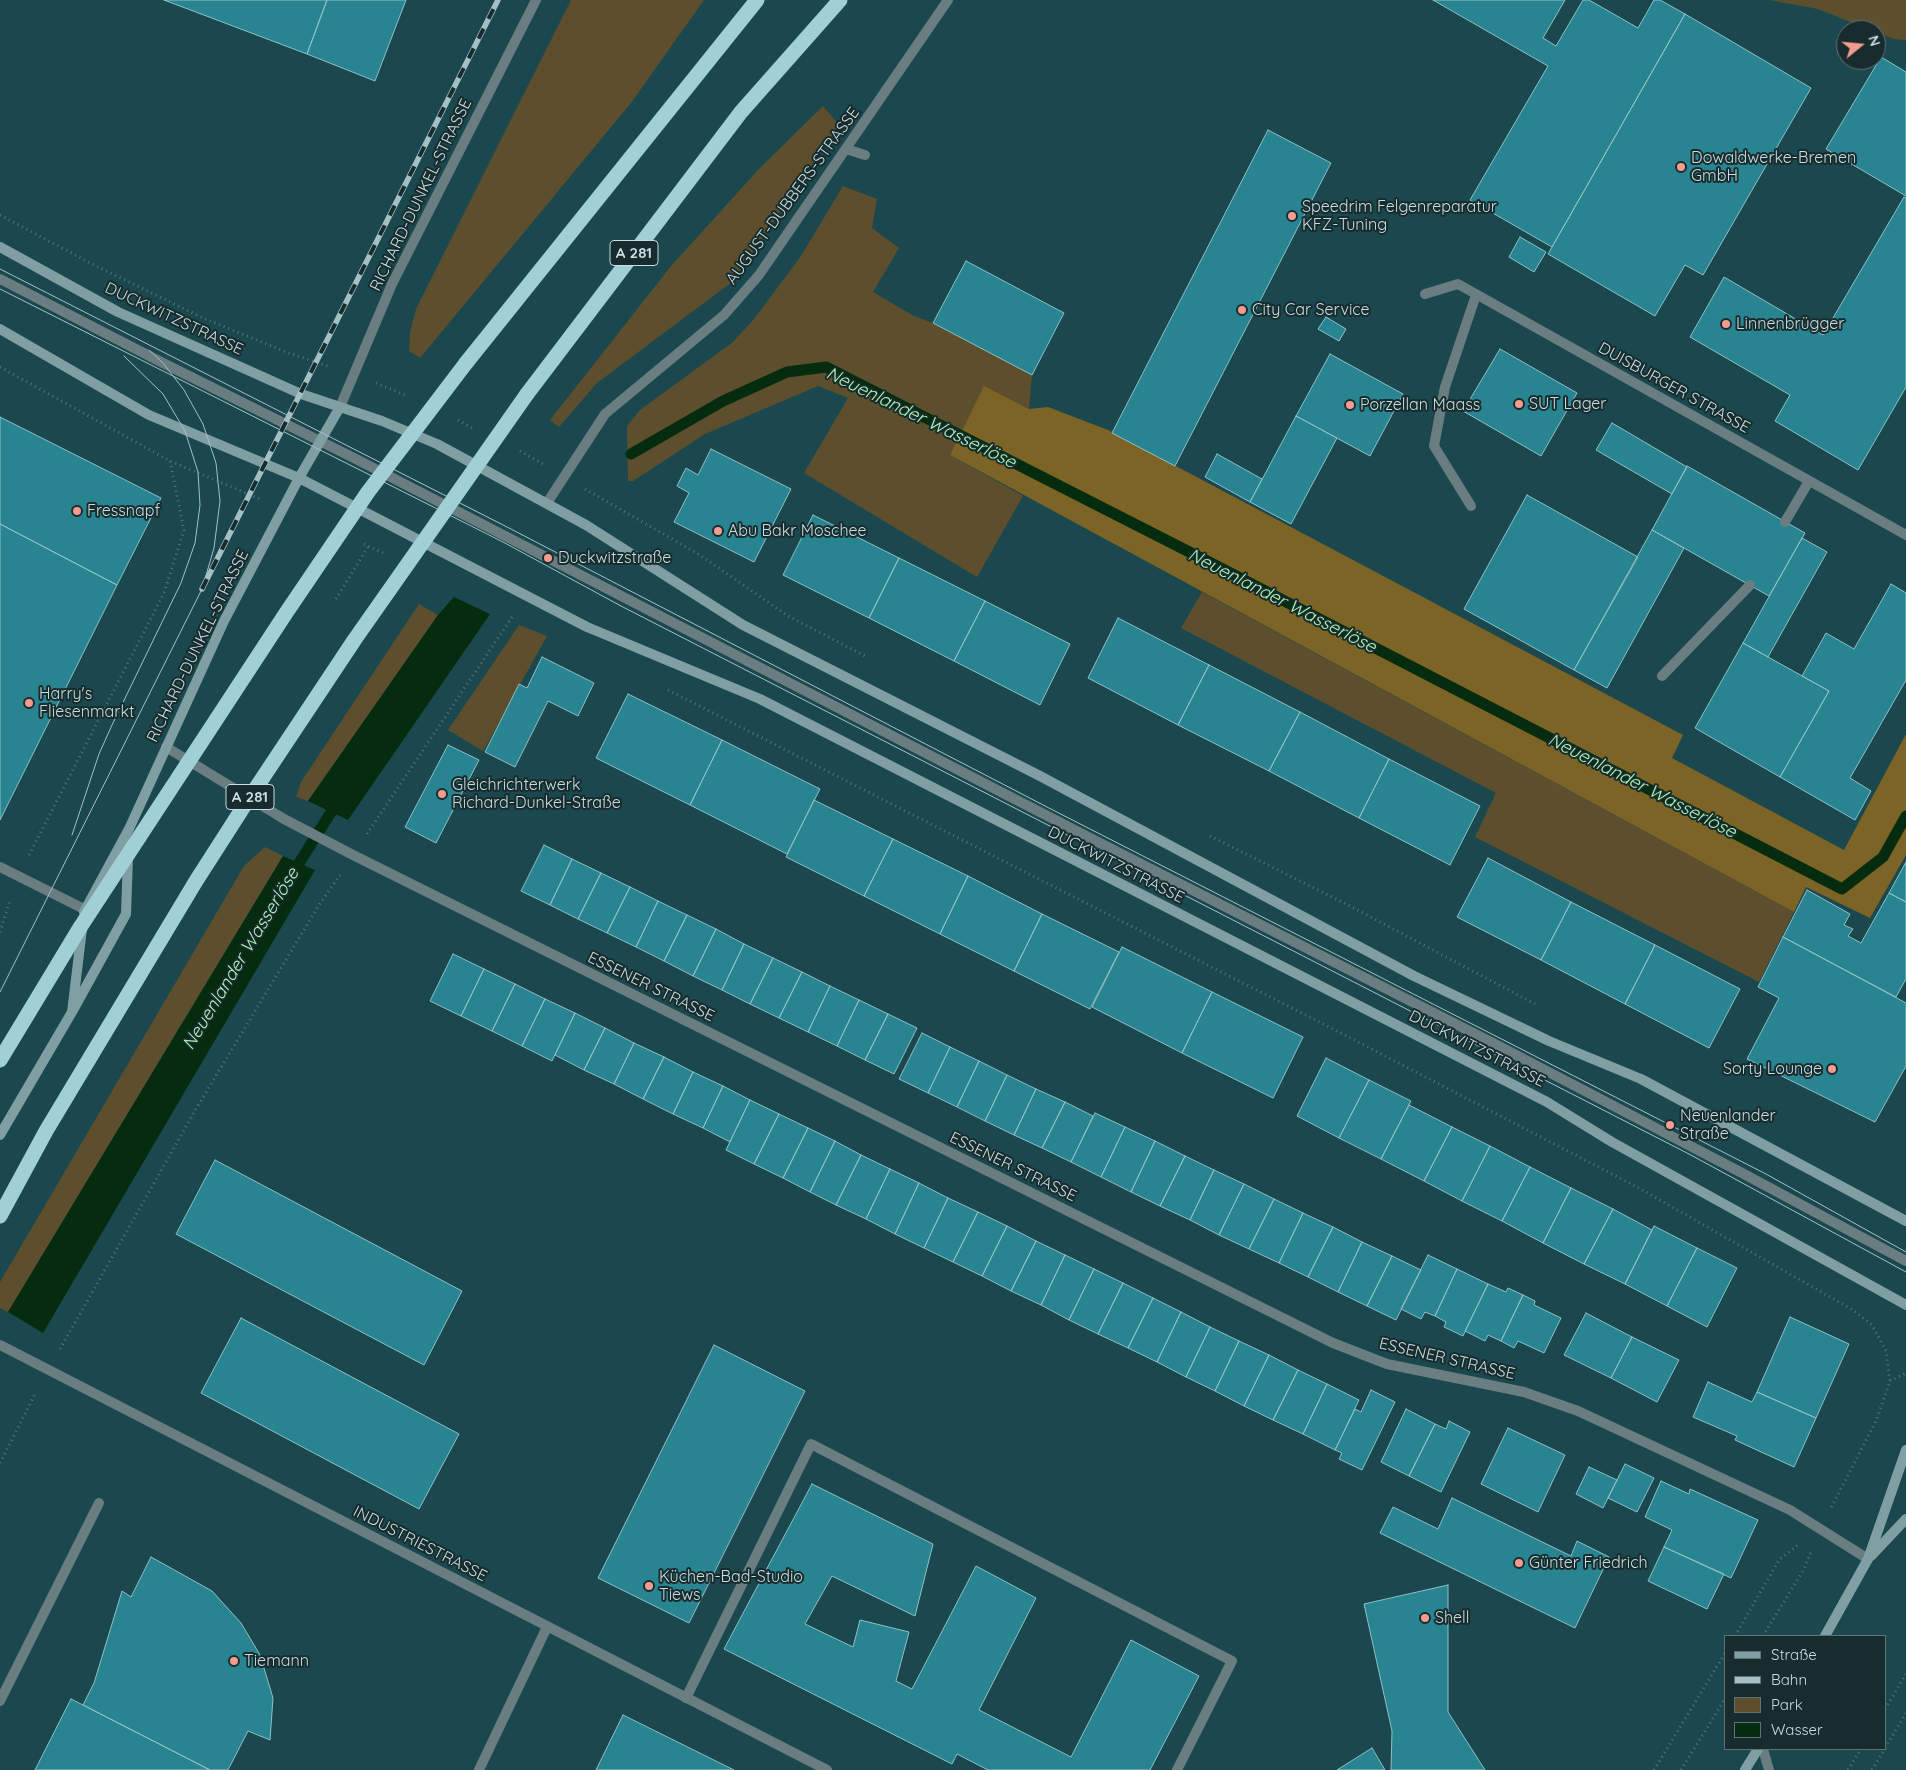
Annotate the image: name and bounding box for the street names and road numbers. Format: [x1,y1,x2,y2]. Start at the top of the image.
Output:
street label: RICHARD-DUNKEL-STRASSE [366,96,476,294]
street label: AUGUST-DUBBERS-STRASSE [722,104,864,288]
road number: A 281 [610,240,658,266]
street label: DUCKWITZSTRASSE [102,279,246,359]
street label: DUISBURGER STRASSE [1595,338,1753,438]
street label: RICHARD-DUNKEL-STRASSE [143,547,253,745]
road number: A 281 [226,784,274,810]
street label: DUCKWITZSTRASSE [1045,822,1187,908]
street label: ESSENER STRASSE [584,948,718,1026]
street label: DUCKWITZSTRASSE [1406,1006,1548,1092]
street label: ESSENER STRASSE [946,1128,1080,1206]
street label: ESSENER STRASSE [1377,1334,1517,1384]
street label: INDUSTRIESTRASSE [350,1502,490,1586]

